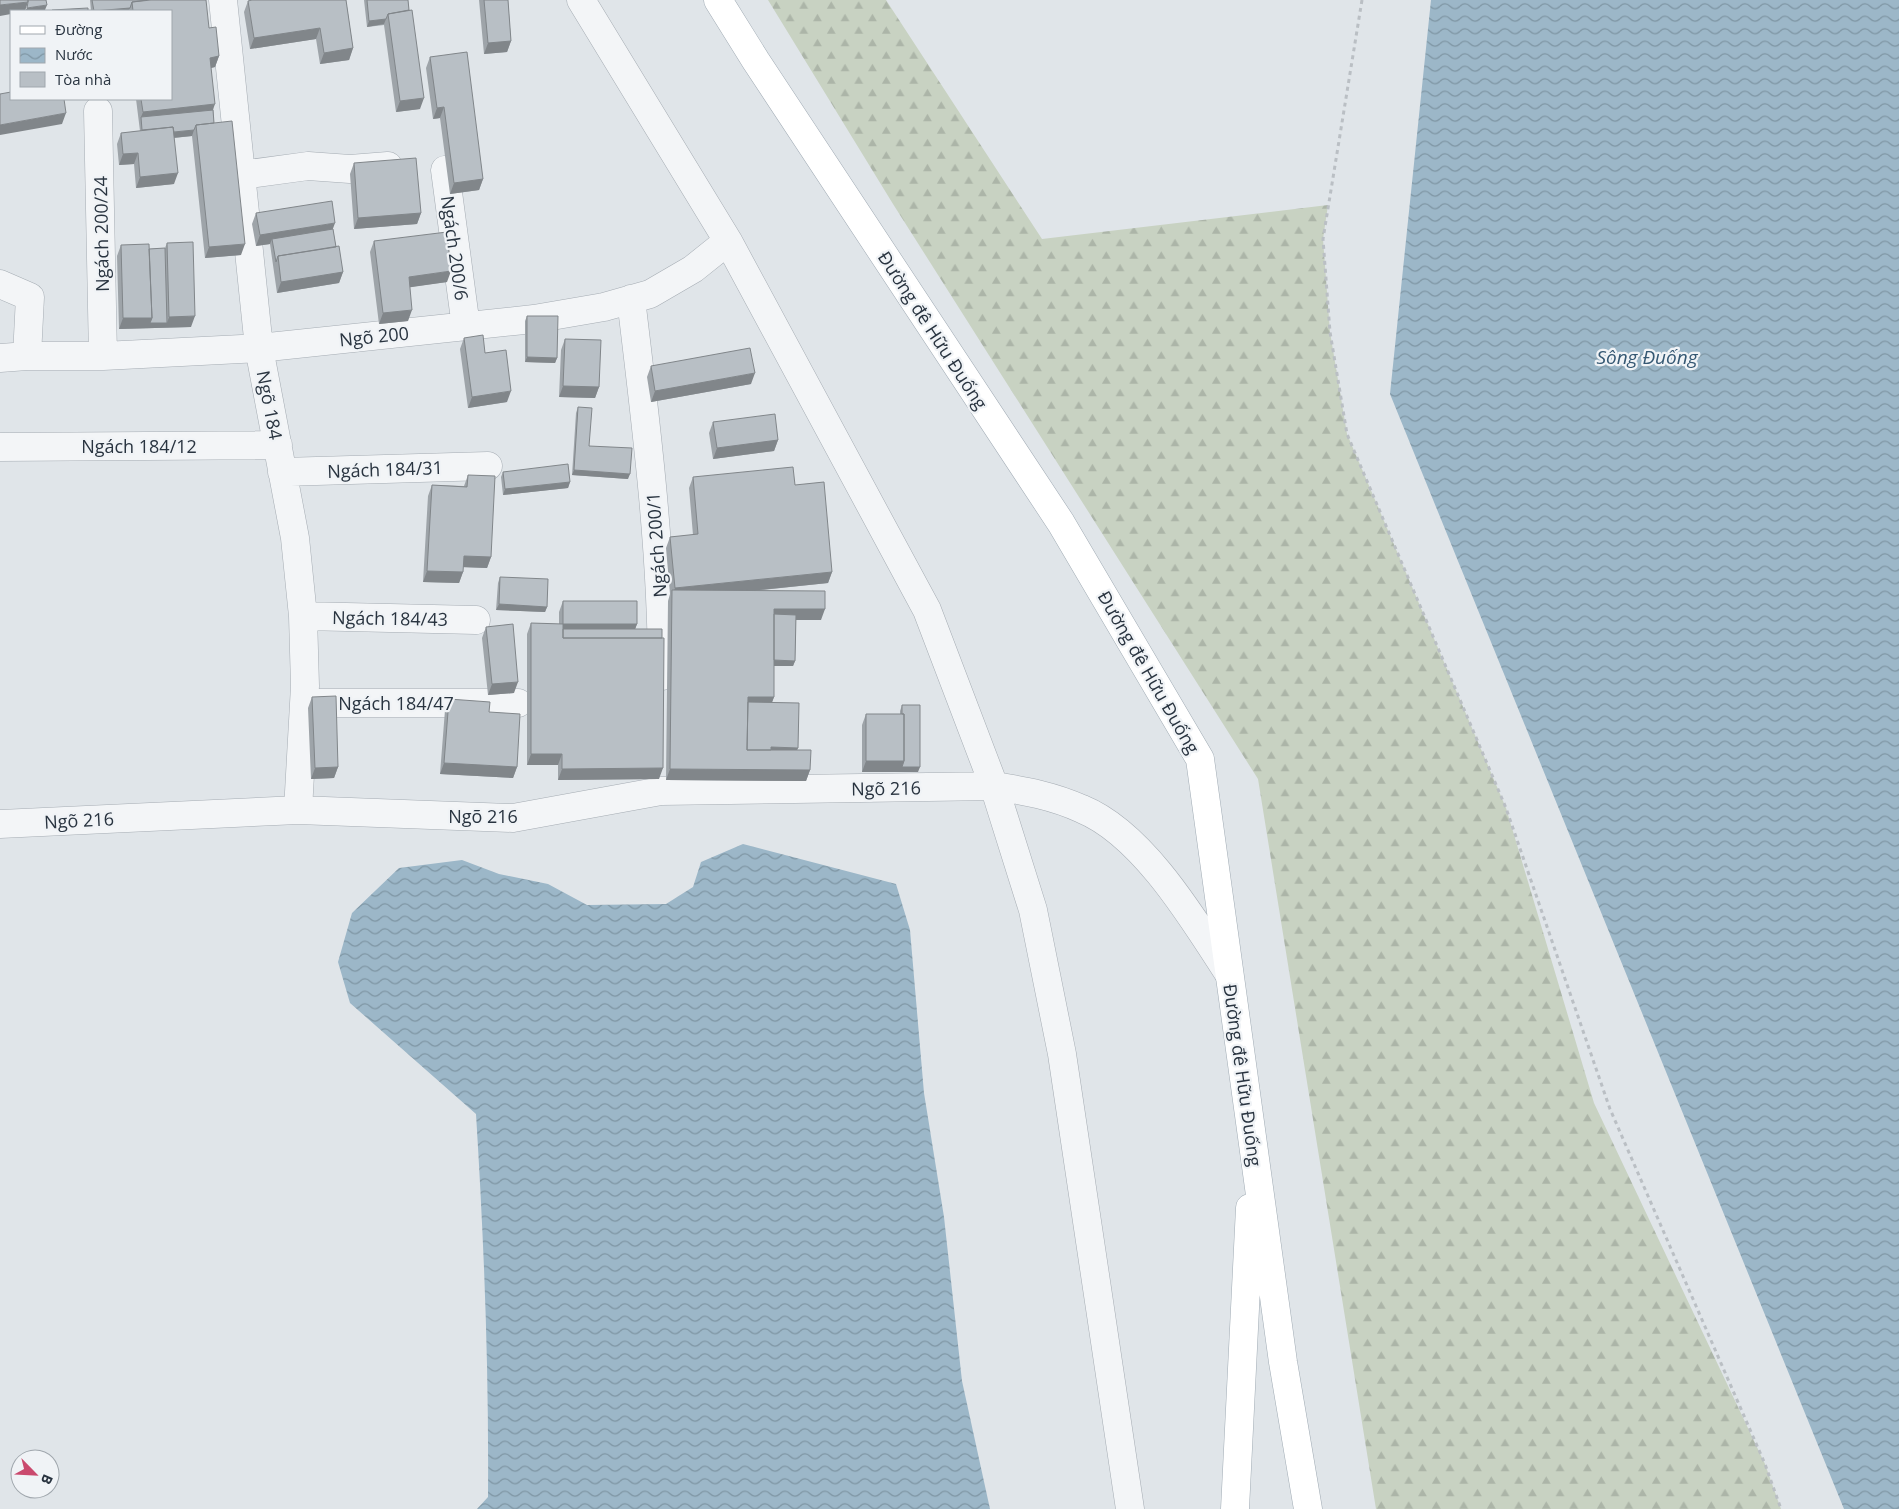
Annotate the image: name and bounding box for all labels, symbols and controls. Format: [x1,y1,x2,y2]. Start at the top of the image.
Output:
legend [10,10,172,100]
text: Đường [55,19,102,39]
text: Nước [55,44,93,64]
text: Tòa nhà [55,69,111,89]
street label: Ngách 200/24 [88,176,114,292]
street label: Ngách 200/6 [436,194,474,302]
street label: Đường đê Hữu Đuống [873,246,993,414]
street label: Ngõ 200 [338,320,410,352]
water label: Sông Đuống [1596,344,1699,370]
street label: Ngõ 184 [252,368,288,442]
street label: Ngách 184/12 [81,434,197,458]
street label: Ngách 184/31 [327,455,443,483]
street label: Ngách 200/1 [640,492,672,598]
street label: Đường đê Hữu Đuống [1093,586,1205,758]
street label: Ngách 184/43 [332,605,448,631]
street label: Ngách 184/47 [338,691,454,715]
street label: Ngõ 216 [851,775,921,801]
street label: Ngõ 216 [448,804,518,828]
street label: Ngõ 216 [44,806,114,834]
street label: Đường đê Hữu Đuống [1218,982,1268,1168]
north arrow [10,1449,60,1499]
text: B [37,1471,58,1488]

